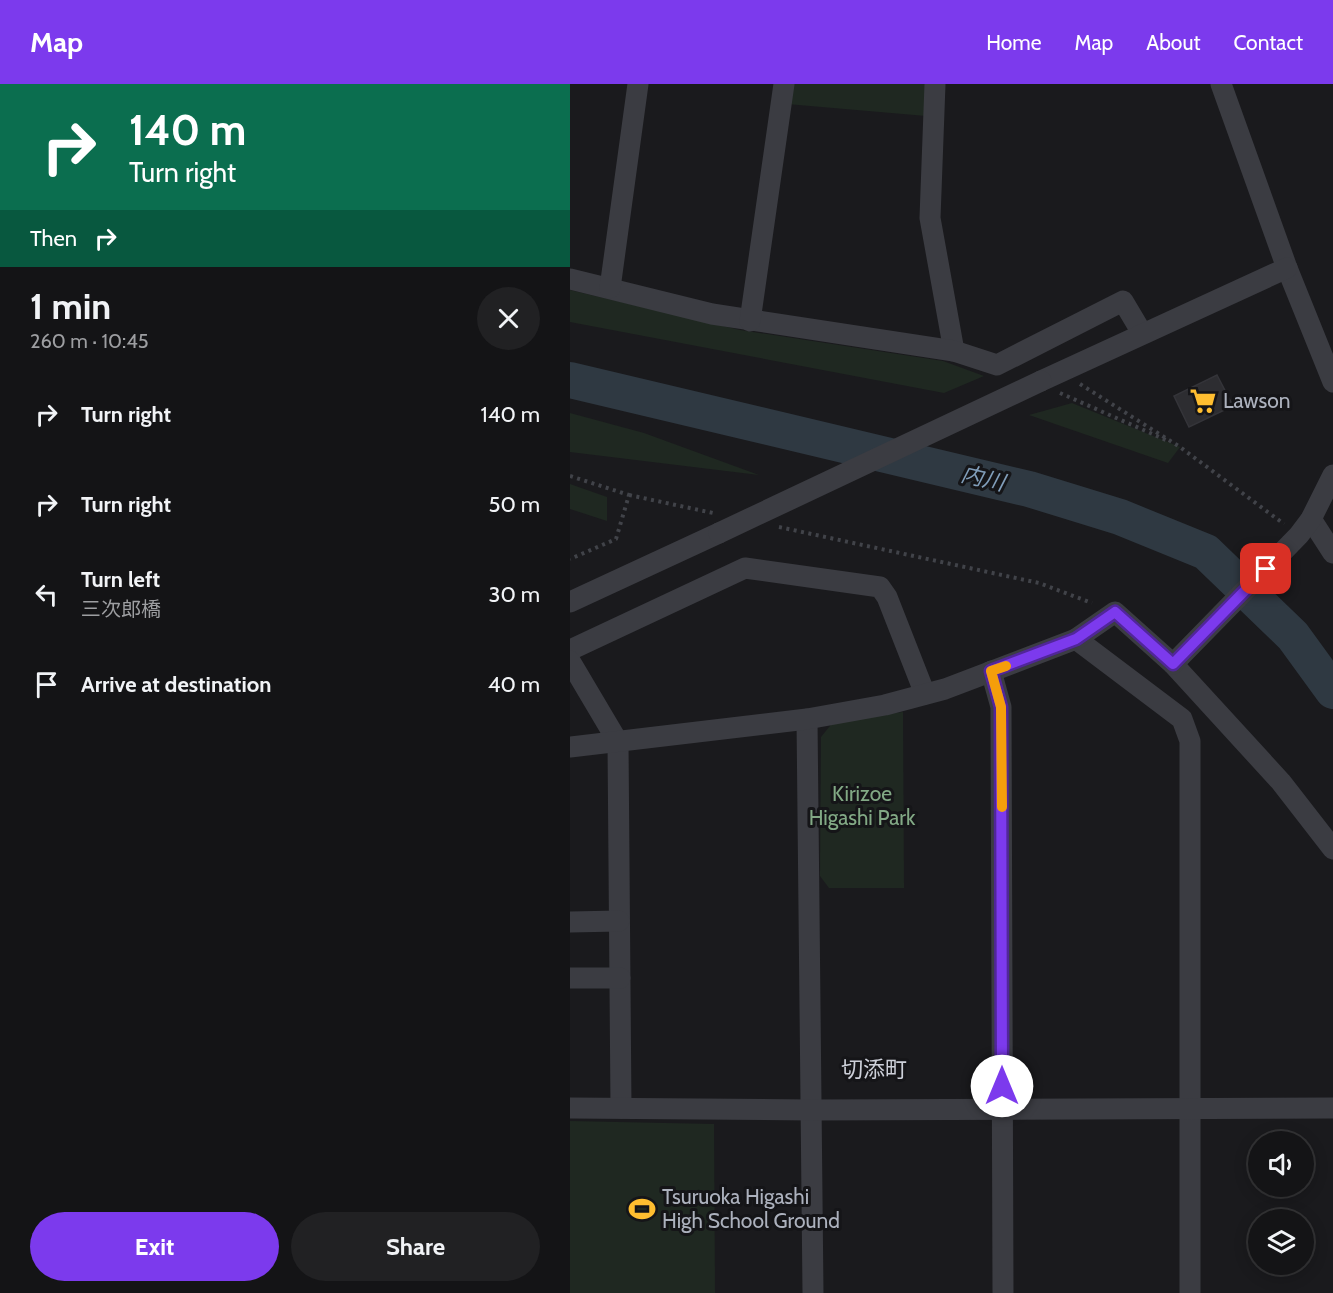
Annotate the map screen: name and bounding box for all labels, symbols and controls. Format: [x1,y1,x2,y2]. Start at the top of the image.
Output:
text: Map [30,25,83,59]
text: Home [986,30,1042,55]
text: Map [1075,30,1113,55]
text: About [1146,30,1200,55]
text: Contact [1233,30,1303,55]
text: 140 m [129,104,246,156]
icon: right [30,108,108,186]
text: Turn right [129,156,236,189]
icon: right [89,222,122,255]
text: Then [30,225,77,252]
text: 1 min [30,284,111,328]
button: close [477,287,540,350]
text: 260 m · 10:45 [30,329,149,353]
supermarket icon: Lawson [1188,386,1218,416]
place label: Lawson [1223,388,1291,413]
icon: right [30,398,63,431]
text: Turn right [81,401,171,428]
text: 140 m [481,401,540,428]
water label: 内川 [958,460,1009,497]
icon: right [30,488,63,521]
text: Turn right [81,491,171,518]
text: 50 m [488,491,540,518]
pin [1240,543,1291,594]
icon: arrive [1249,552,1282,585]
text: Turn left [81,566,160,593]
icon: left [30,578,63,611]
text: 30 m [488,581,540,608]
text: 三次郎橋 [81,597,161,621]
icon: arrive [30,668,63,701]
text: Arrive at destination [81,671,271,698]
text: 40 m [488,671,540,698]
park label: Kirizoe Higashi Park [809,781,916,830]
position arrow [970,1054,1034,1118]
district label: 切添町 [841,1056,907,1083]
map controls [1248,1131,1314,1275]
button: sound [1248,1131,1314,1197]
place label: Tsuruoka Higashi High School Ground [662,1184,840,1233]
sports icon: Tsuruoka Higashi High School Ground [627,1194,657,1224]
button: layers [1248,1209,1314,1275]
button: Exit [30,1212,279,1281]
button: Share [291,1212,540,1281]

